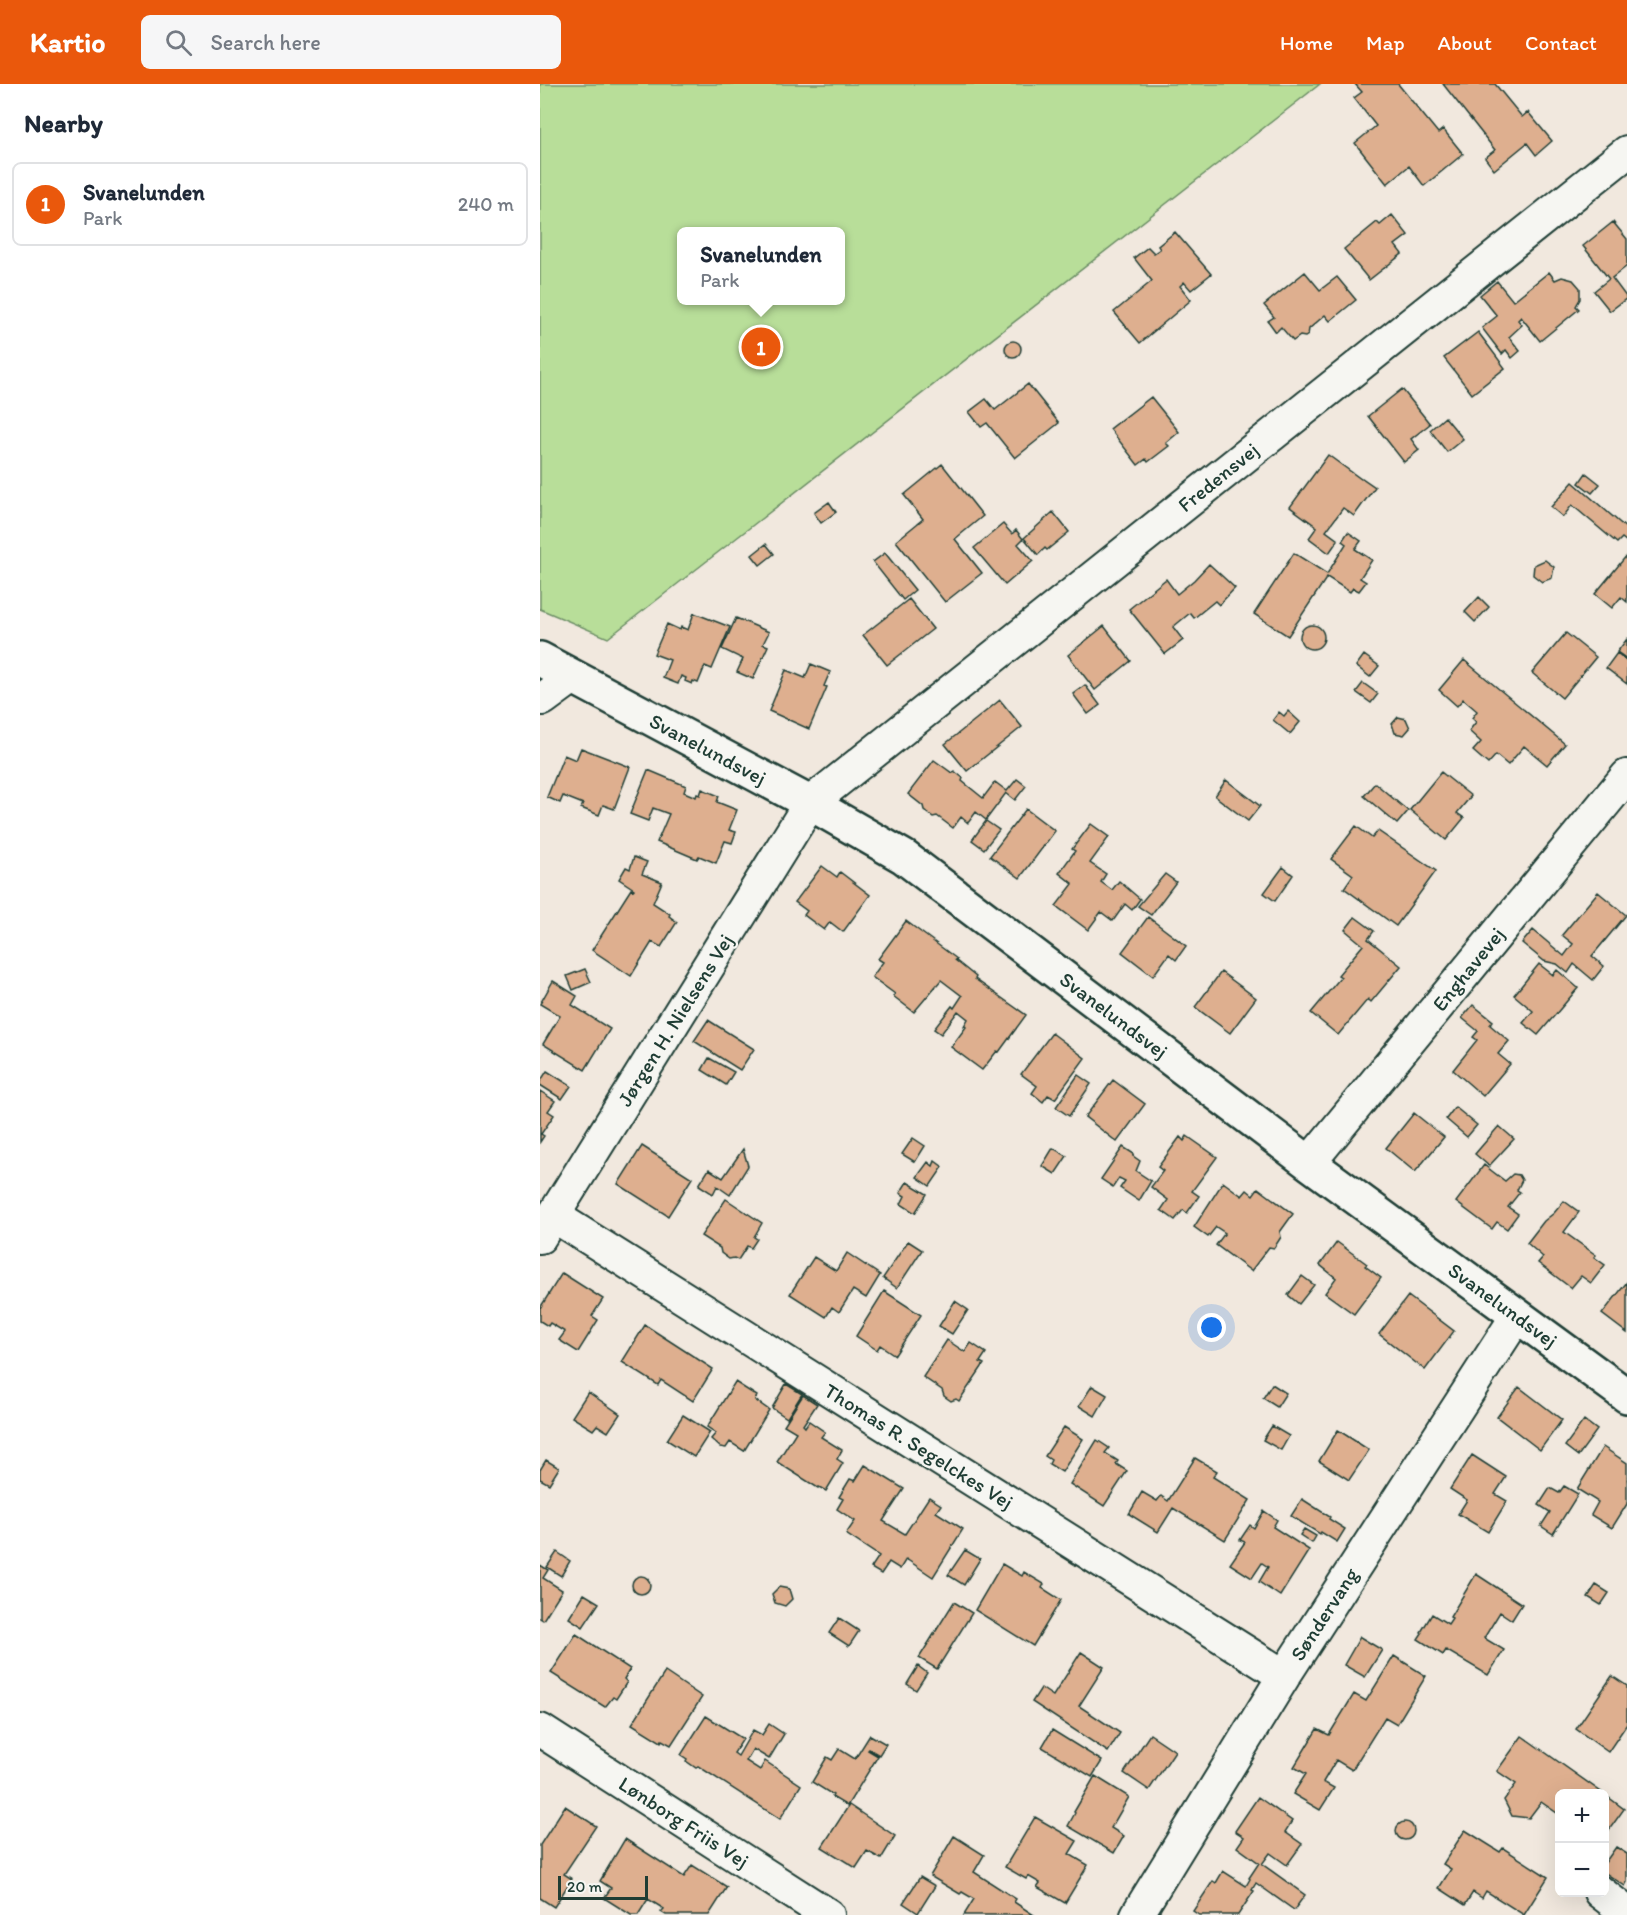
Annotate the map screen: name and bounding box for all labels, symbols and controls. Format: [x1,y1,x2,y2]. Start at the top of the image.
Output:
search box [141,15,561,69]
text: Kartio [30,25,105,59]
icon: search [162,26,195,59]
text: Search here [210,29,321,56]
text: Home [1280,30,1333,55]
text: Map [1366,30,1405,55]
text: About [1438,30,1492,55]
text: Contact [1525,30,1597,55]
text: Nearby [24,107,103,139]
text: Svanelunden [83,179,205,206]
text: 1 [41,192,50,216]
text: 240 m [458,192,514,216]
text: Park [83,206,122,230]
popup [677,227,845,305]
text: Svanelunden [700,241,822,268]
text: Park [700,268,739,292]
pin: 1 [742,324,780,370]
street label: Fredensvej [1173,437,1263,517]
street label: Svanelundsvej [645,708,771,790]
street label: Enghavevej [1427,922,1509,1016]
street label: Jørgen H. Nielsens Vej [612,929,738,1111]
street label: Svanelundsvej [1055,966,1173,1064]
street label: Svanelundsvej [1444,1257,1562,1353]
your location [1197,1313,1226,1342]
street label: Thomas R. Segelckes Vej [820,1378,1018,1514]
street label: Søndervang [1285,1563,1363,1665]
street label: Lønborg Friis Vej [614,1771,754,1873]
map controls [1555,1789,1609,1897]
button: + [1555,1789,1609,1843]
button: − [1555,1843,1609,1897]
scale bar [558,1873,648,1900]
text: 20 m [567,1877,602,1896]

